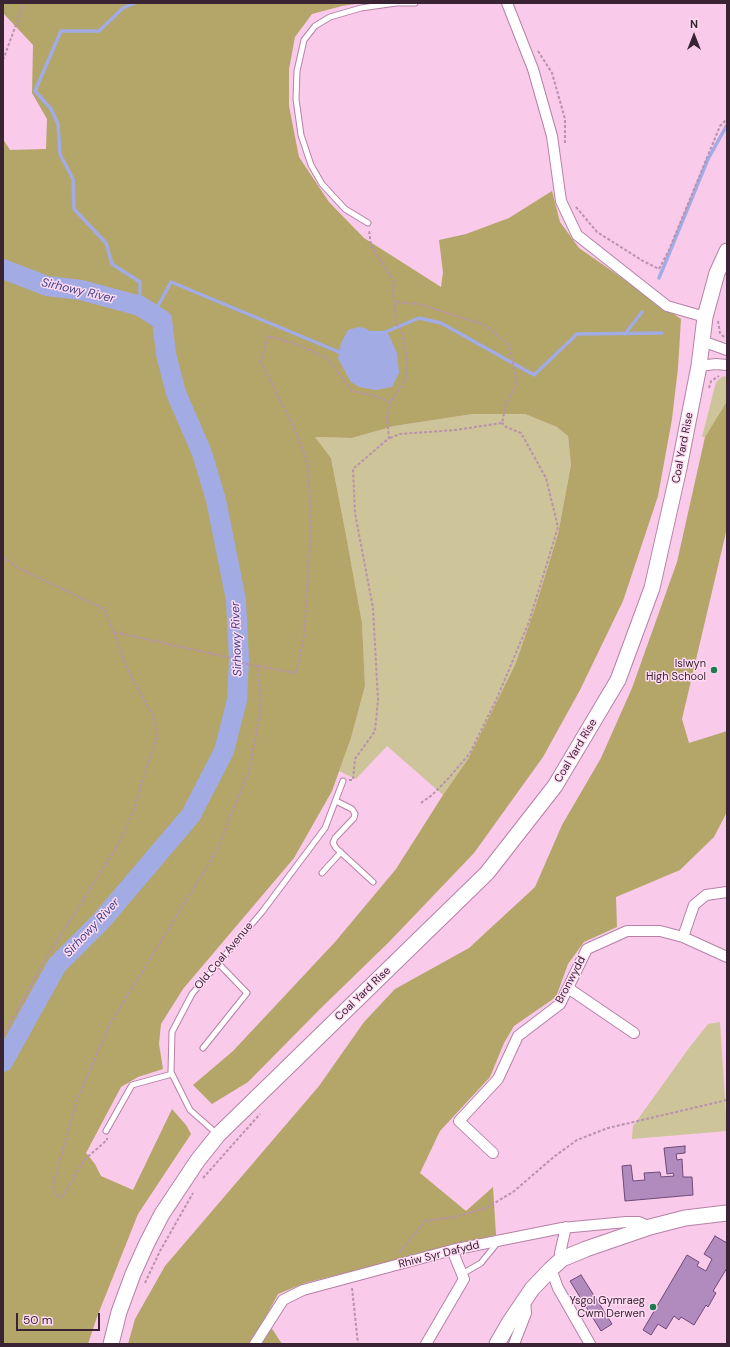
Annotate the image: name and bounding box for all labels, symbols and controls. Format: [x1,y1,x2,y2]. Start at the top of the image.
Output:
north arrow [674,16,714,56]
text: N [690,17,698,31]
water label: Sirhowy River [40,276,116,306]
street label: Coal Yard Rise [670,411,696,485]
water label: Sirhowy River [228,601,246,677]
place label: Islwyn High School [646,657,706,683]
marker: Islwyn High School [709,665,719,675]
street label: Coal Yard Rise [552,717,600,785]
water label: Sirhowy River [61,896,123,960]
street label: Old Coal Avenue [192,920,256,992]
street label: Bronwydd [553,954,589,1006]
street label: Coal Yard Rise [333,964,393,1024]
street label: Rhiw Syr Dafydd [397,1239,481,1271]
place label: Ysgol Gymraeg Cwm Derwen [569,1294,645,1320]
marker: Ysgol Gymraeg Cwm Derwen [648,1302,658,1312]
scale bar [18,1305,102,1331]
text: 50 m [23,1312,52,1328]

